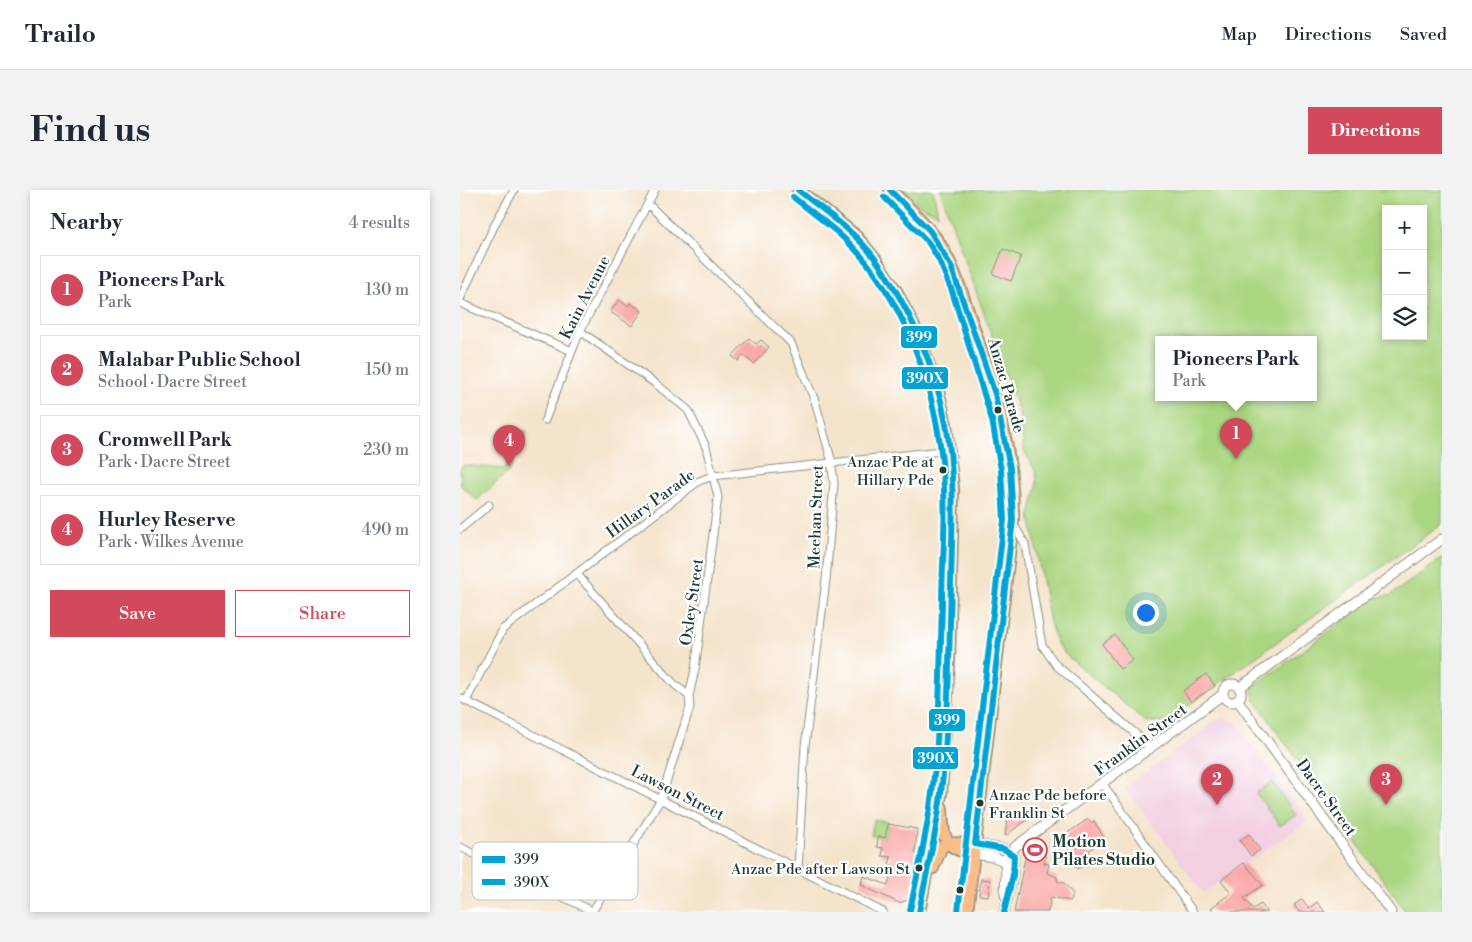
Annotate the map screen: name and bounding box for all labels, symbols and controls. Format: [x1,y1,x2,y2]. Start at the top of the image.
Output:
text: Trailo [25,20,96,50]
text: Map [1221,23,1257,46]
text: Directions [1285,23,1372,46]
text: Saved [1400,23,1447,46]
button: Directions [1308,107,1442,154]
text: Find us [30,109,150,152]
map controls [1382,205,1427,340]
button: + [1382,205,1427,250]
text: Nearby [50,210,123,236]
text: 4 results [349,213,410,233]
button: − [1382,250,1427,295]
street label: Kain Avenue [555,252,615,343]
text: Pioneers Park [98,268,225,292]
text: 1 [63,280,71,300]
text: 130 m [365,280,409,300]
text: Park [98,292,131,312]
button: layers [1382,295,1427,340]
line badge: 399 [900,325,938,349]
text: 399 [906,329,932,347]
street label: Anzac Parade [983,334,1029,435]
popup [1155,336,1317,401]
text: Pioneers Park [1172,347,1300,371]
text: Malabar Public School [98,348,301,372]
text: 2 [62,360,72,380]
text: 150 m [365,360,409,380]
line badge: 390X [901,366,949,390]
text: 390X [906,370,945,388]
text: Park [1172,371,1206,391]
text: School · Dacre Street [98,372,247,392]
unlabelled marker [993,405,1003,415]
pin: 1 [1220,418,1252,459]
pin: 4 [493,425,525,466]
text: Cromwell Park [98,428,232,452]
text: 3 [62,440,72,460]
text: 230 m [363,440,409,460]
text: Park · Dacre Street [98,452,231,472]
place label: Anzac Pde at Hillary Pde [846,453,935,490]
street label: Meehan Street [804,464,828,569]
street label: Hillary Parade [602,465,699,543]
marker: Anzac Pde at Hillary Pde [938,465,948,475]
text: Hurley Reserve [98,508,236,532]
text: 4 [62,520,72,540]
text: 490 m [362,520,409,540]
text: Park · Wilkes Avenue [98,532,244,552]
street label: Oxley Street [676,557,708,647]
button: Save [50,590,225,637]
button: Share [235,590,410,637]
your location [1133,600,1159,626]
street label: Franklin Street [1090,699,1191,780]
line badge: 399 [928,708,966,732]
text: 399 [934,712,960,730]
line badge: 390X [912,746,959,770]
text: 390X [917,750,956,768]
street label: Dacre Street [1292,755,1361,840]
street label: Lawson Street [627,761,728,825]
pin: 2 [1201,764,1233,805]
pin: 3 [1370,764,1402,805]
place label: Anzac Pde before Franklin St [988,786,1107,823]
marker: Anzac Pde before Franklin St [975,798,985,808]
place label: Motion Pilates Studio [1052,832,1155,870]
sports icon: Motion Pilates Studio [1022,837,1048,863]
legend [472,842,638,900]
text: 399 [514,851,539,869]
place label: Anzac Pde after Lawson St [730,860,911,879]
marker: Anzac Pde after Lawson St [914,863,924,873]
text: 390X [514,874,549,892]
unlabelled marker [955,885,965,895]

